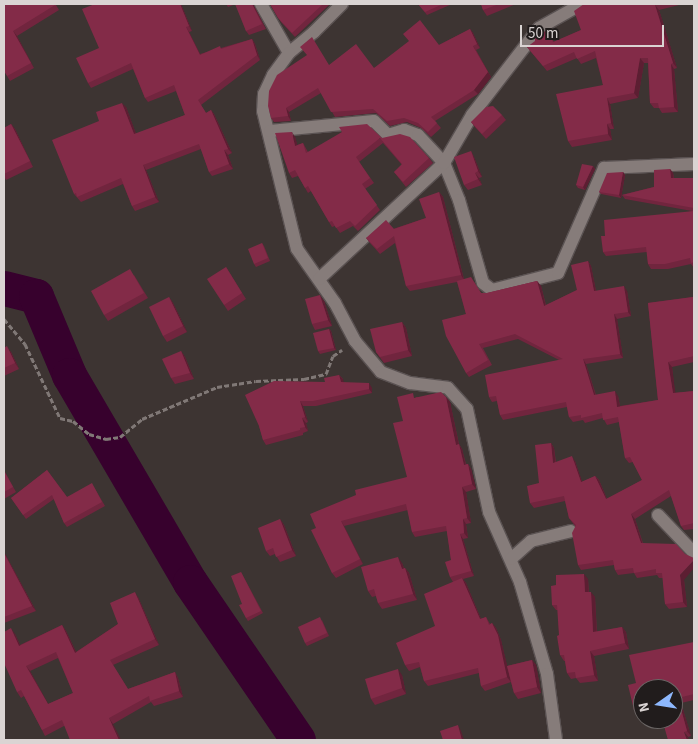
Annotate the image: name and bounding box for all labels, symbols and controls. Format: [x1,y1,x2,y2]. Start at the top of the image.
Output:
scale bar [523,15,667,47]
text: 50 m [528,23,558,44]
north arrow [633,679,683,729]
text: N [634,700,655,714]

